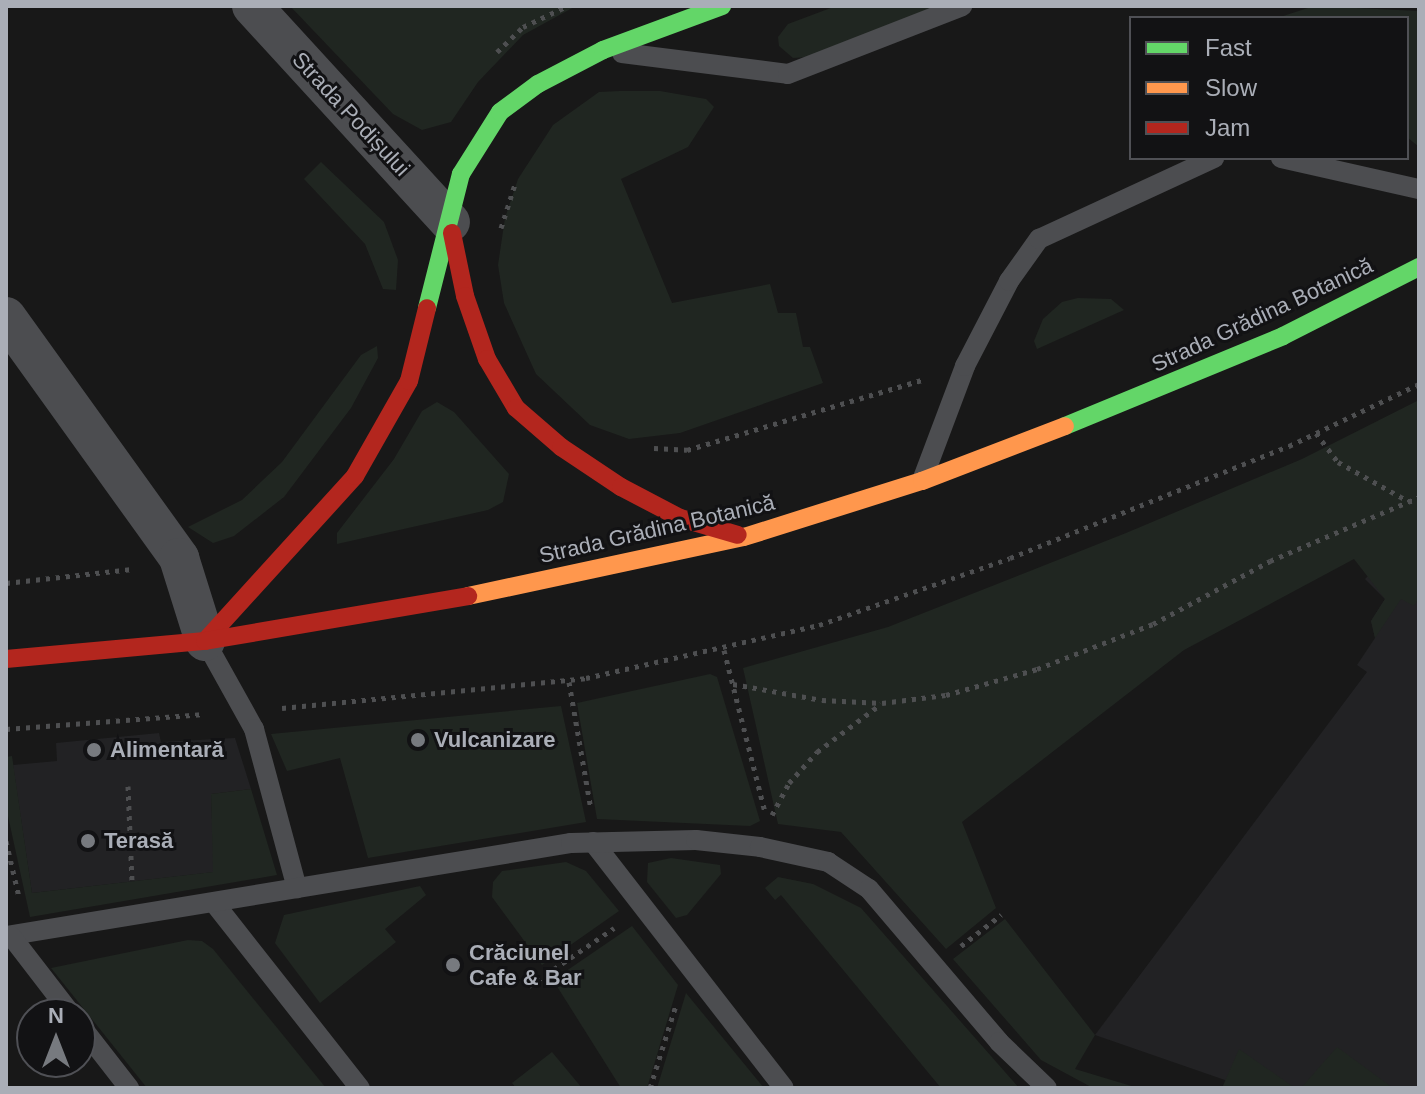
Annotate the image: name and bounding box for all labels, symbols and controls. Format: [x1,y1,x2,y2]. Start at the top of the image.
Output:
legend [1129,16,1409,160]
text: Fast [1205,34,1252,61]
street label: Strada Podișului [287,46,415,182]
text: Slow [1205,74,1257,101]
text: Jam [1205,114,1250,141]
street label: Strada Grădina Botanică [1147,252,1377,378]
street label: Strada Grădina Botanică [537,489,777,569]
place label: Vulcanizare [434,727,555,753]
marker: Vulcanizare [409,731,427,749]
place label: Alimentară [110,737,224,763]
marker: Alimentară [85,741,103,759]
place label: Terasă [104,828,173,854]
marker: Terasă [79,832,97,850]
place label: Crăciunel Cafe & Bar [469,939,581,990]
marker: Crăciunel Cafe & Bar [444,956,462,974]
north arrow [16,998,96,1078]
text: N [48,1003,64,1028]

